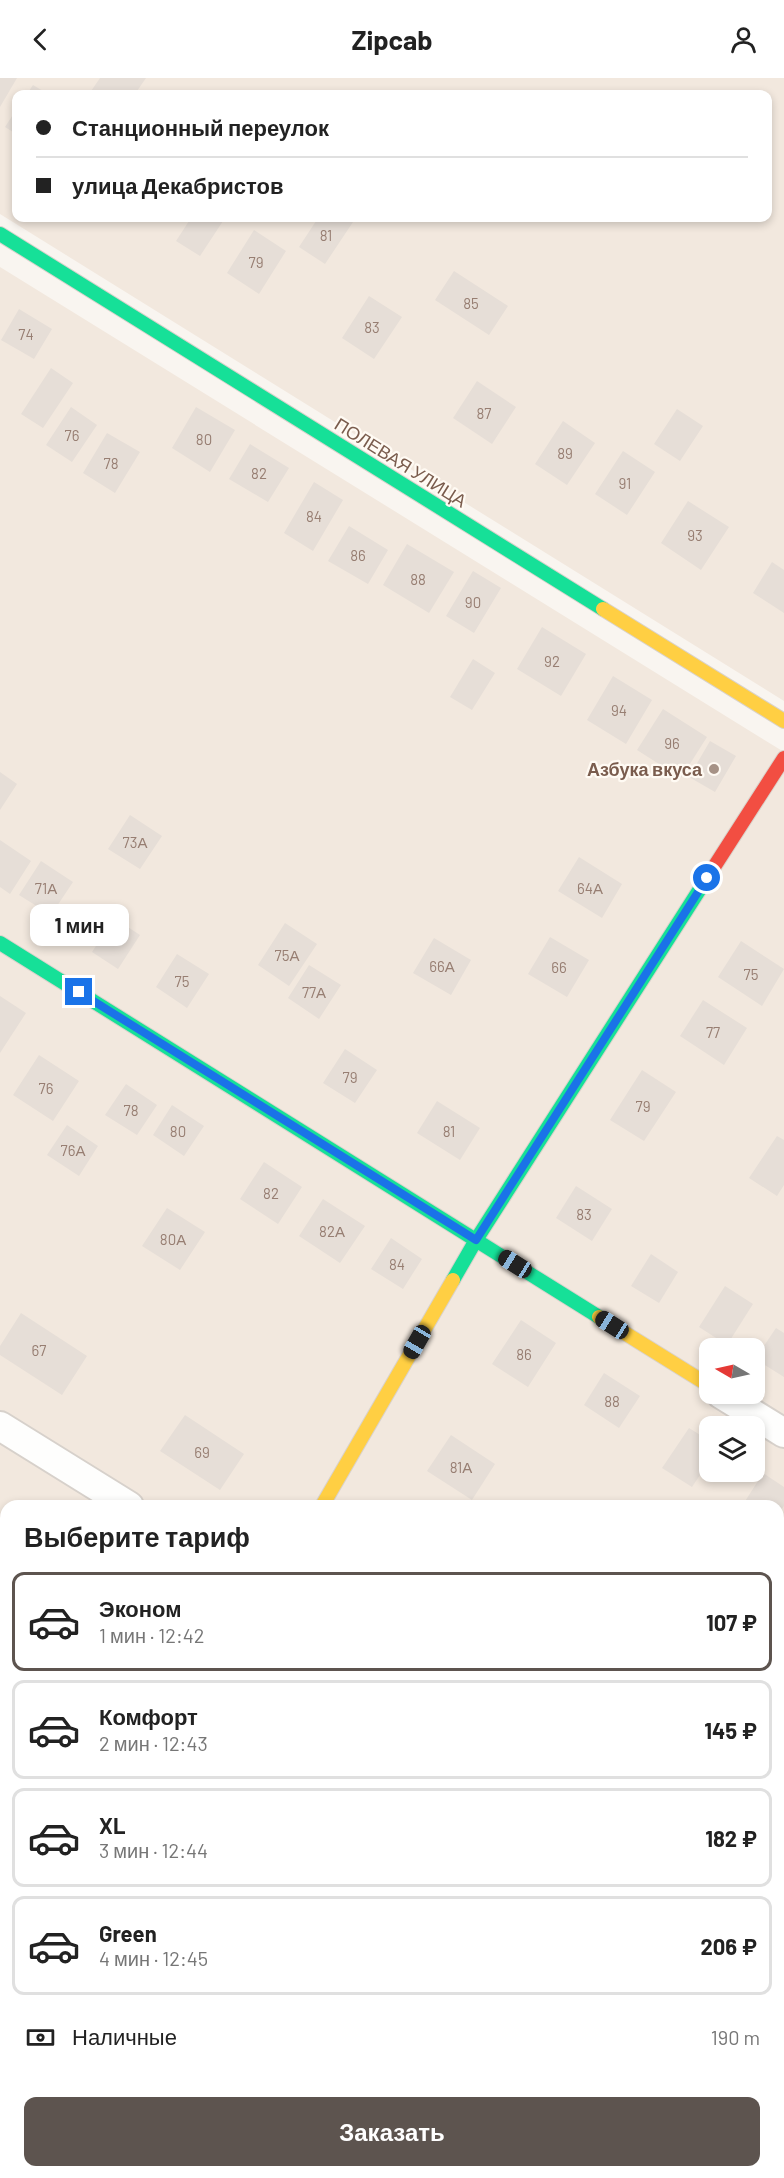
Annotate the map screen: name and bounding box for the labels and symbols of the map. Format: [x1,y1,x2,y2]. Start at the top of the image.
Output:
house number: 81 [320,226,332,244]
house number: 79 [249,253,263,271]
house number: 85 [463,294,479,312]
house number: 83 [364,318,380,336]
house number: 74 [18,325,34,343]
house number: 87 [477,404,491,422]
street label: ПОЛЕВАЯ УЛИЦА [331,413,471,511]
house number: 76 [65,426,79,444]
house number: 80 [196,430,212,448]
house number: 89 [557,444,573,462]
house number: 78 [104,454,118,472]
house number: 82 [251,464,267,482]
house number: 91 [619,474,631,492]
house number: 84 [306,507,322,525]
house number: 93 [687,526,703,544]
house number: 86 [350,546,366,564]
house number: 88 [410,570,426,588]
house number: 90 [465,593,481,611]
house number: 92 [544,652,560,670]
house number: 94 [611,701,627,719]
house number: 96 [664,734,680,752]
place label: Азбука вкуса [587,758,703,780]
marker: Азбука вкуса [707,762,721,776]
house number: 73А [123,833,147,851]
route start [693,864,720,891]
house number: 71А [35,879,57,897]
house number: 64А [577,879,603,897]
callout: 1 мин [29,905,128,947]
house number: 75А [275,946,299,964]
house number: 66А [429,957,455,975]
house number: 66 [551,958,567,976]
house number: 75 [744,965,758,983]
house number: 75 [175,972,189,990]
route end [65,978,92,1005]
house number: 77А [302,983,326,1001]
house number: 77 [706,1023,720,1041]
house number: 79 [343,1068,357,1086]
house number: 76 [39,1079,53,1097]
house number: 79 [636,1097,650,1115]
house number: 78 [124,1101,138,1119]
house number: 80 [170,1122,186,1140]
house number: 81 [443,1122,455,1140]
house number: 76А [61,1141,85,1159]
house number: 82 [263,1184,279,1202]
house number: 83 [576,1205,592,1223]
house number: 82А [319,1222,345,1240]
house number: 80А [160,1230,186,1248]
car [495,1247,535,1281]
house number: 84 [389,1255,405,1273]
car [592,1308,632,1342]
car [400,1322,434,1362]
north arrow [699,1338,765,1404]
house number: 67 [32,1341,46,1359]
house number: 86 [516,1345,532,1363]
house number: 88 [604,1392,620,1410]
house number: 69 [194,1443,210,1461]
house number: 81А [450,1458,472,1476]

